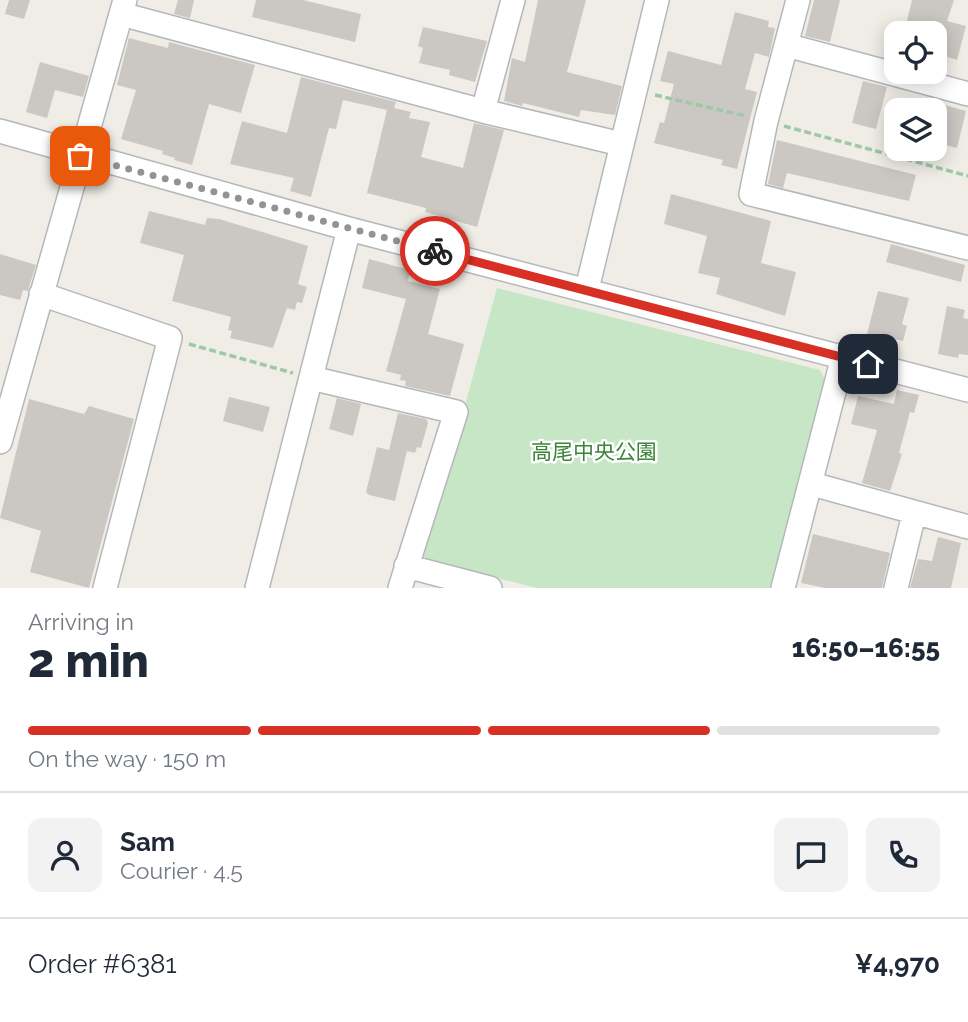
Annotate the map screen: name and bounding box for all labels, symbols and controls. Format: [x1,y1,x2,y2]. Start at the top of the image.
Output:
map controls [884,21,947,161]
button: locate [884,21,947,84]
button: layers [884,98,947,161]
pin [50,126,110,186]
icon: bag [61,137,99,175]
courier [400,216,470,286]
icon: bike [416,232,454,270]
pin [838,334,898,394]
icon: home [849,345,887,383]
park label: 高尾中央公園 [531,439,657,464]
text: Arriving in [28,608,134,635]
text: 16:50–16:55 [792,633,940,663]
text: 2 min [28,634,149,688]
text: On the way · 150 m [28,745,226,772]
button: person [28,818,102,892]
button: chat [774,818,848,892]
button: phone [866,818,940,892]
text: Sam [120,827,175,857]
text: Courier · 4.5 [120,857,243,884]
text: Order #6381 [28,949,177,979]
text: ¥4,970 [855,949,940,979]

